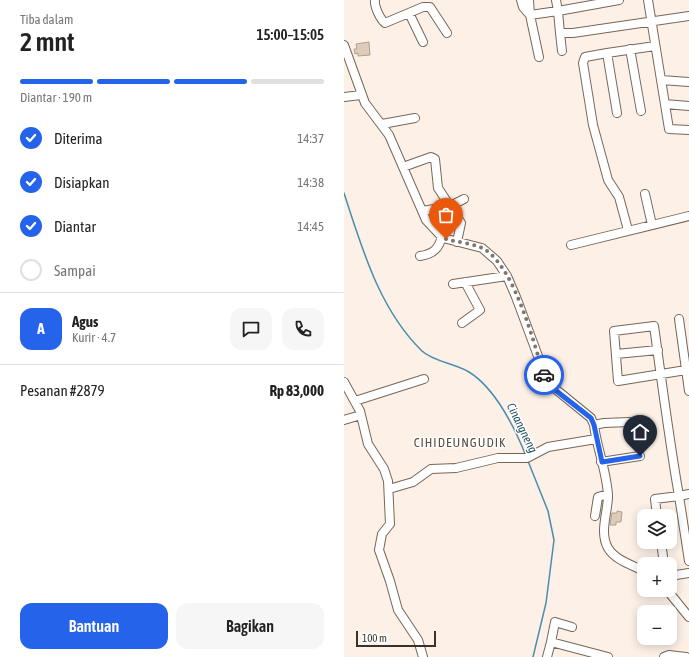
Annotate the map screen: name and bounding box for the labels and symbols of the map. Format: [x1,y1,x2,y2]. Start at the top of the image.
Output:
pin [429,198,463,239]
courier [524,355,564,395]
water label: Cinangneng [504,401,540,456]
pin [623,415,657,456]
district label: CIHIDEUNGUDIK [414,435,506,450]
scale bar [356,629,436,648]

